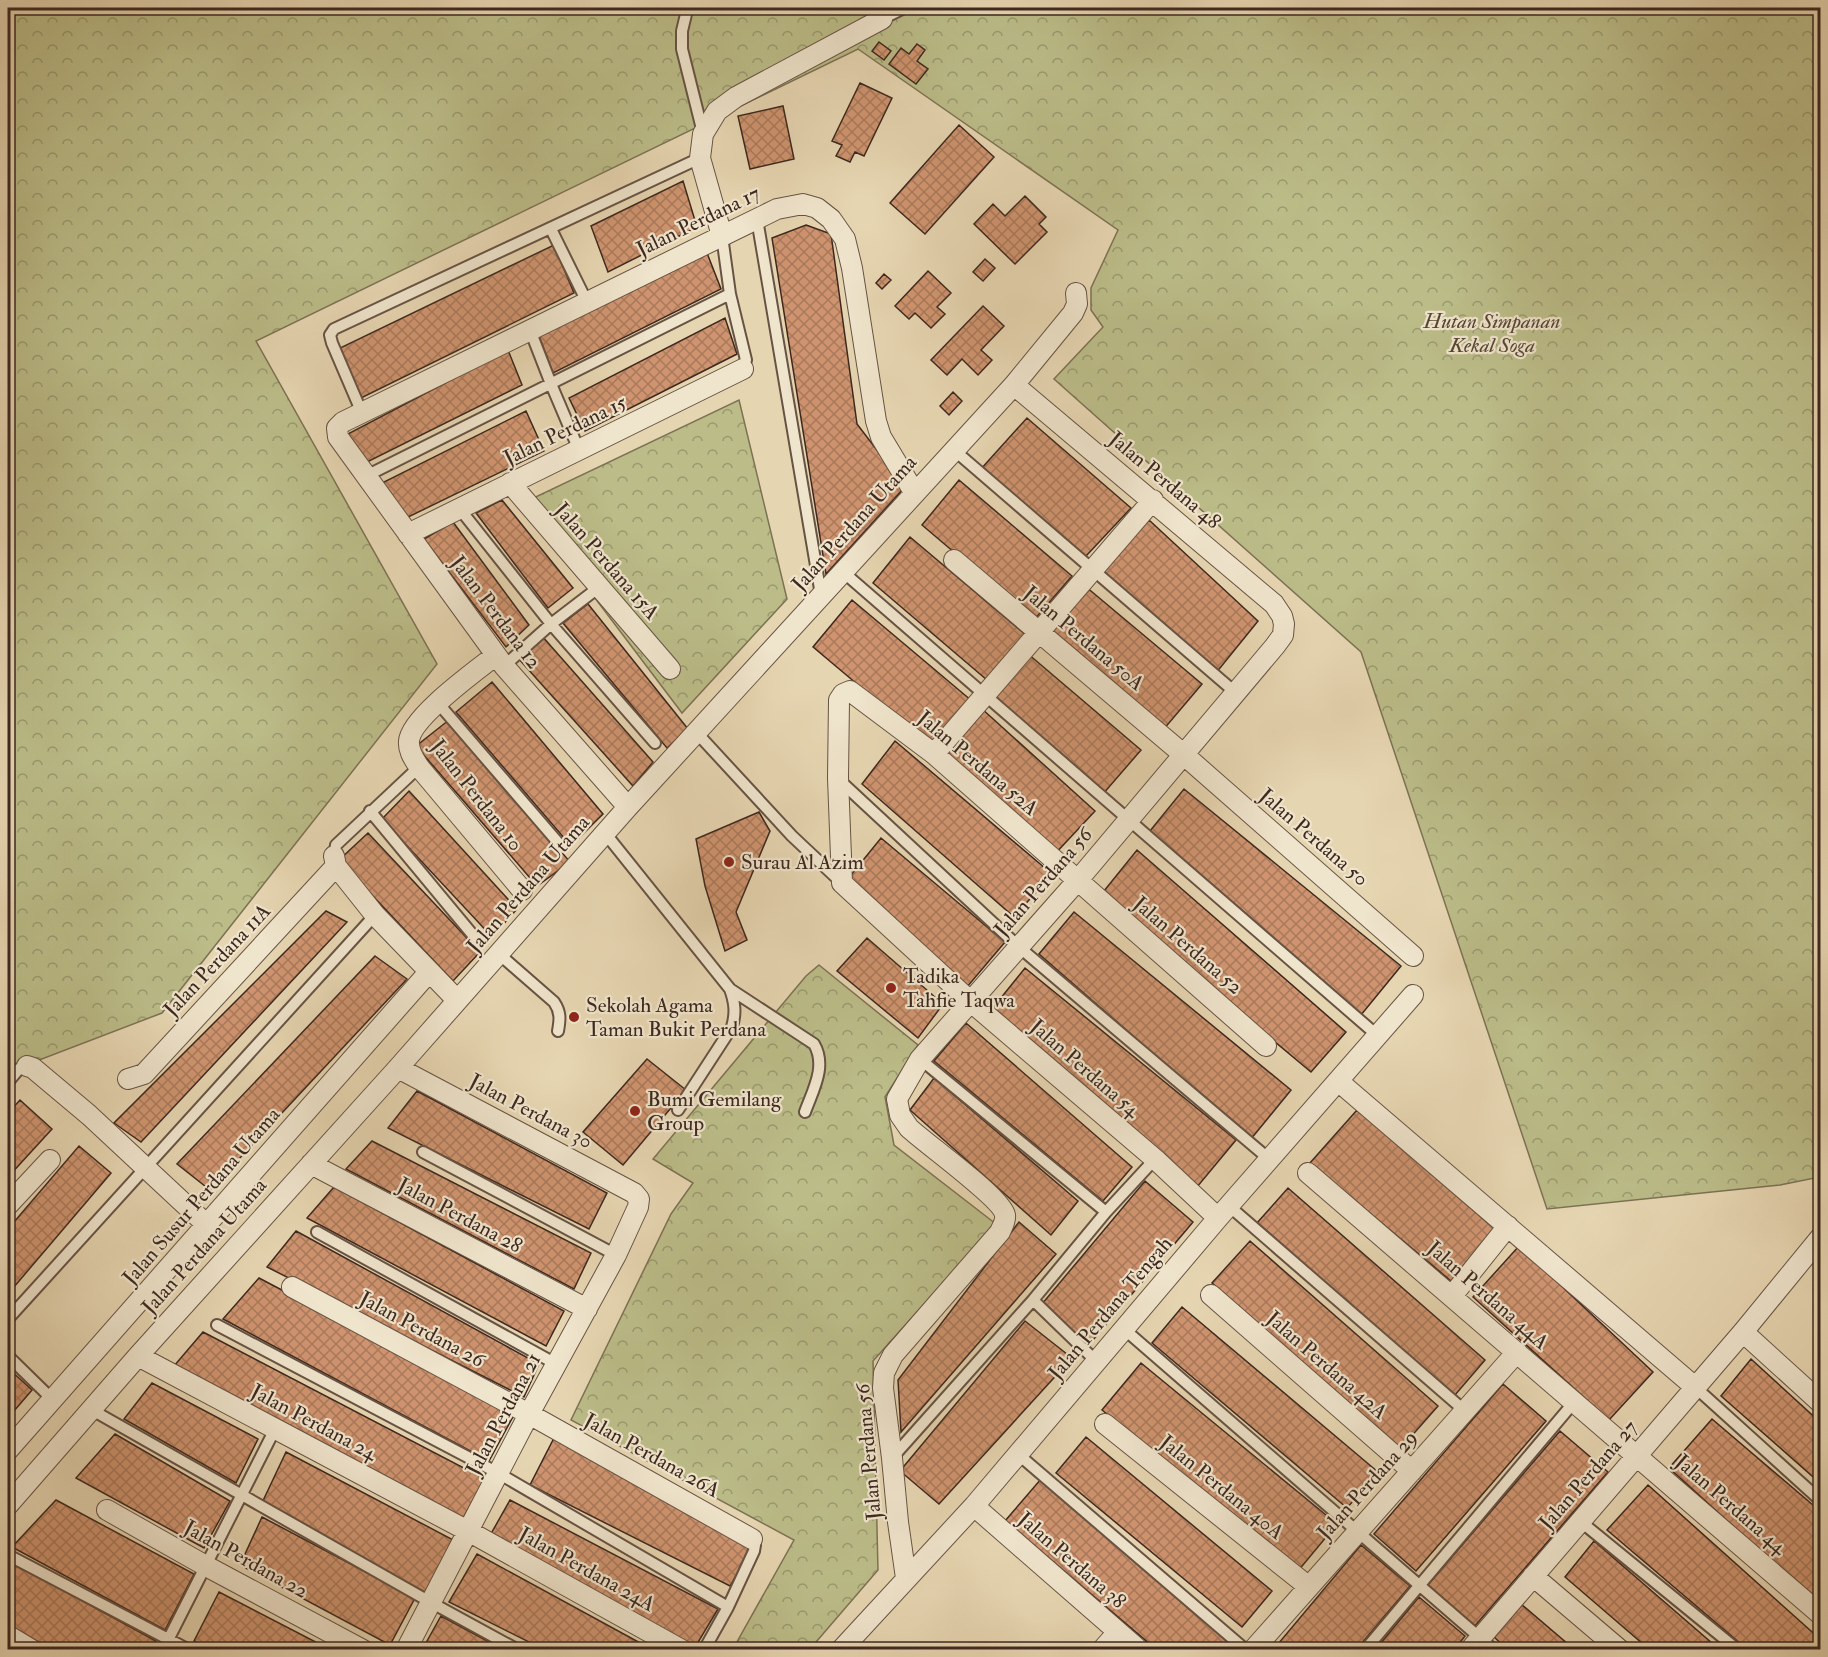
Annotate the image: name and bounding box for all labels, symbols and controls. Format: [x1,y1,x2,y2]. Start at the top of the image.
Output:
street label: Jalan Perdana 17 [631,180,765,263]
park label: Hutan Simpanan Kekal Soga [1423,308,1560,359]
street label: Jalan Perdana 15 [498,389,632,472]
street label: Jalan Perdana 48 [1102,425,1226,535]
street label: Jalan Perdana Utama [785,449,923,598]
street label: Jalan Perdana 15A [548,496,665,626]
street label: Jalan Perdana 12 [444,549,547,674]
street label: Jalan Perdana 50A [1017,579,1150,697]
street label: Jalan Perdana 52A [911,704,1044,822]
street label: Jalan Perdana 10 [424,733,529,857]
street label: Jalan Perdana 50 [1252,782,1374,892]
street label: Jalan Perdana Utama [460,809,596,960]
street label: Jalan Perdana 56 [988,821,1099,944]
place label: Surau Al Azim [741,849,864,876]
marker: Surau Al Azim [722,855,736,869]
street label: Jalan Perdana 52 [1126,890,1248,1000]
street label: Jalan Perdana 11A [157,898,277,1023]
place label: Tadika Tahfie Taqwa [903,963,1015,1014]
marker: Tadika Tahfie Taqwa [884,981,898,995]
place label: Sekolah Agama Taman Bukit Perdana [586,992,766,1043]
marker: Sekolah Agama Taman Bukit Perdana [567,1010,581,1024]
street label: Jalan Perdana 54 [1023,1013,1146,1125]
street label: Jalan Perdana 30 [464,1067,597,1155]
place label: Bumi Gemilang Group [647,1086,782,1137]
street label: Jalan Susur Perdana Utama [116,1101,286,1292]
marker: Bumi Gemilang Group [628,1104,642,1118]
street label: Jalan Perdana 28 [392,1171,527,1260]
street label: Jalan Perdana Utama [135,1172,273,1321]
street label: Jalan Perdana Tengah [1042,1231,1178,1387]
street label: Jalan Perdana 44A [1420,1234,1554,1356]
street label: Jalan Perdana 26 [354,1285,490,1374]
street label: Jalan Perdana 42A [1260,1305,1393,1426]
street label: Jalan Perdana 21 [459,1348,547,1481]
street label: Jalan Perdana 24 [245,1377,383,1468]
street label: Jalan Perdana 56 [849,1381,888,1522]
street label: Jalan Perdana 26A [578,1406,725,1504]
street label: Jalan Perdana 27 [1533,1414,1644,1537]
street label: Jalan Perdana 29 [1310,1425,1424,1547]
street label: Jalan Perdana 40A [1153,1428,1289,1546]
street label: Jalan Perdana 44 [1668,1448,1793,1561]
street label: Jalan Perdana 38 [1011,1505,1132,1615]
street label: Jalan Perdana 22 [178,1514,313,1605]
street label: Jalan Perdana 24A [513,1520,660,1618]

